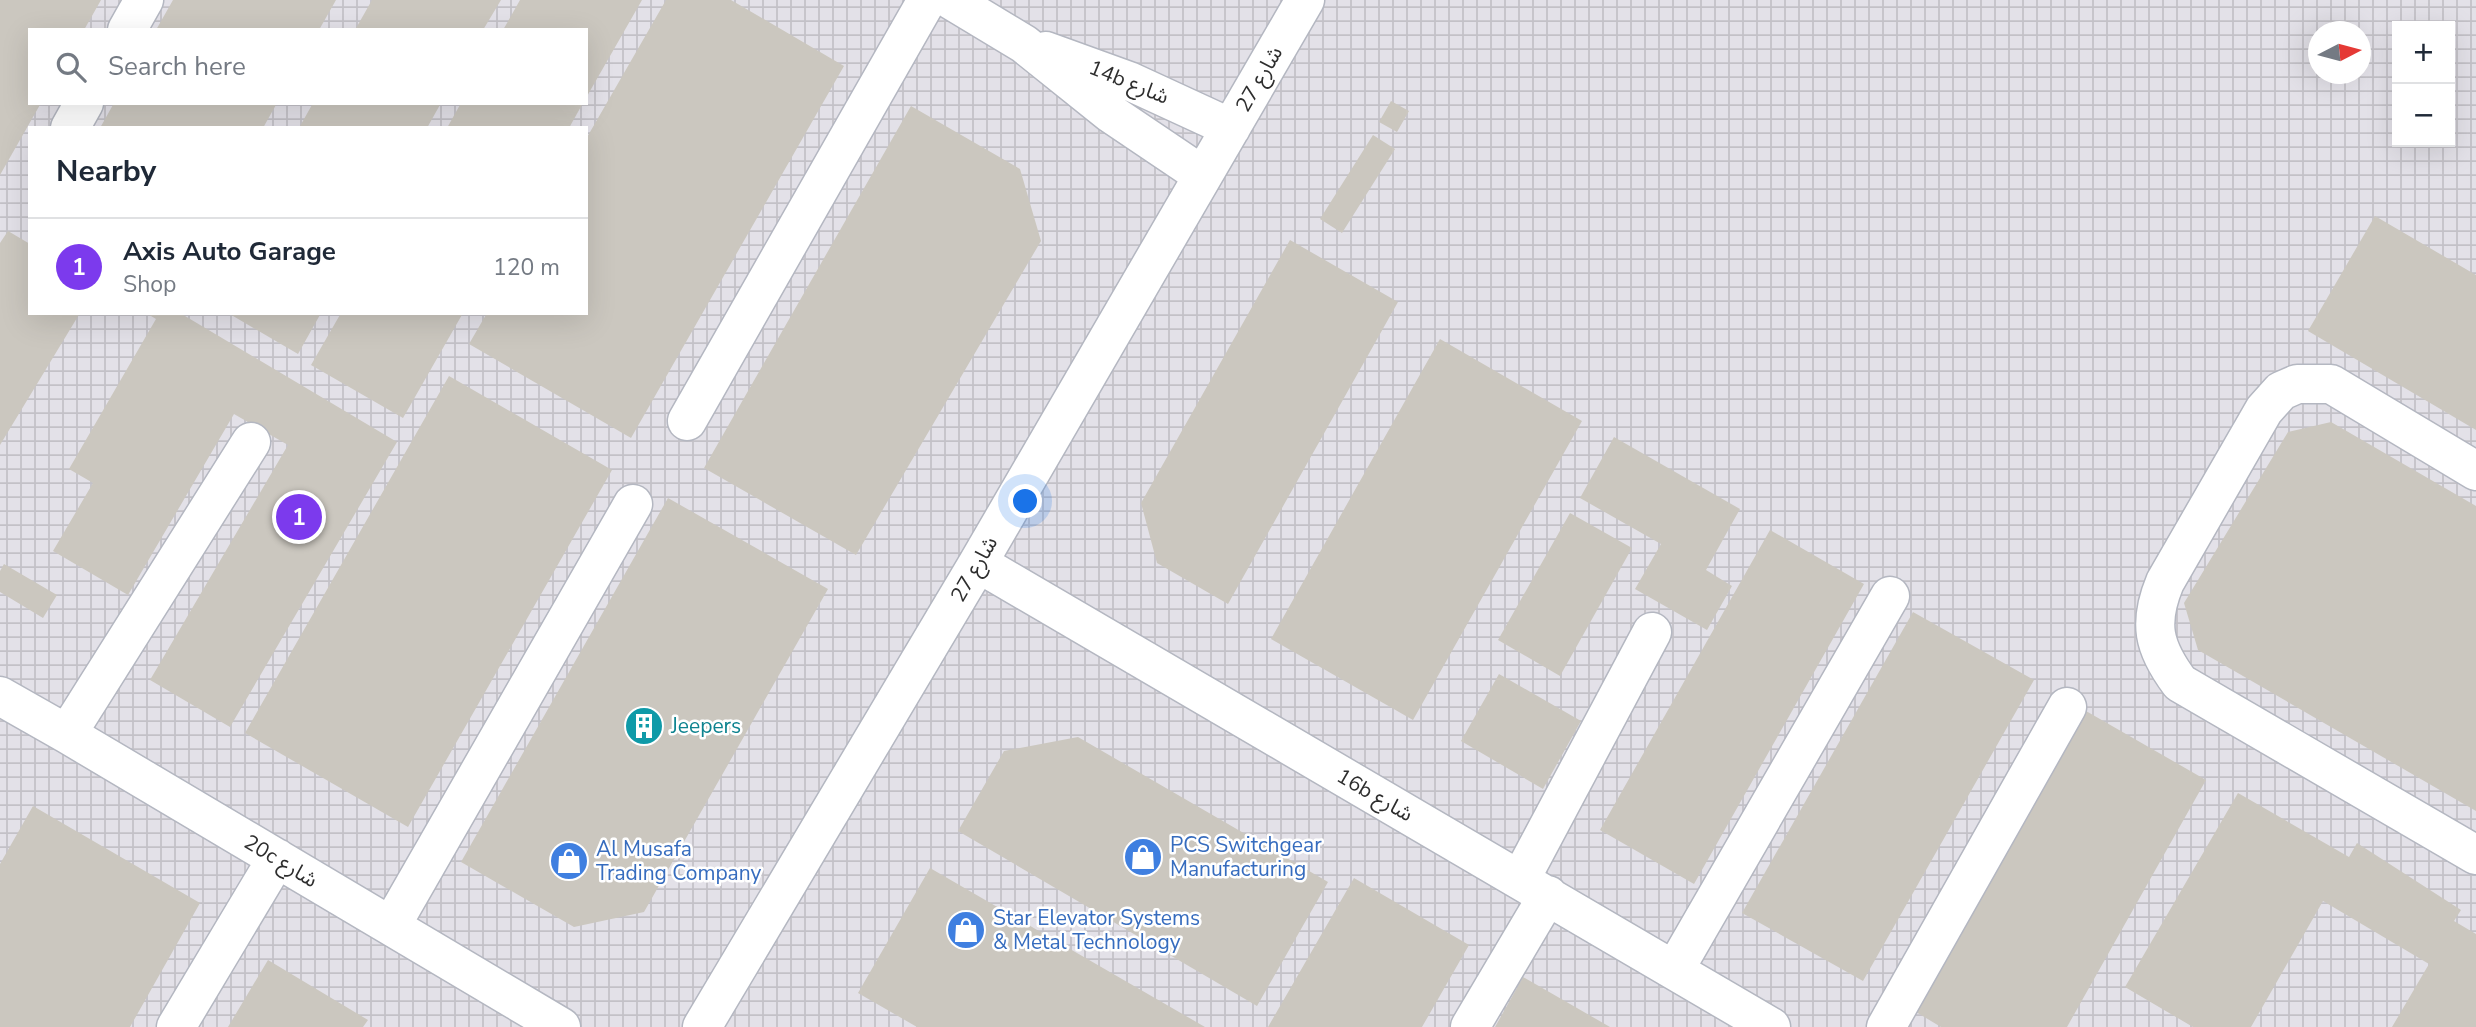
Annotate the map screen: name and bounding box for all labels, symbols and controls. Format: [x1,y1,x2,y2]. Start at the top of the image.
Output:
north arrow [2308,21,2371,84]
map controls [2392,21,2455,147]
button: + [2392,21,2455,84]
search box [28,28,588,105]
street label: شارع 27 [1229,41,1290,117]
icon: search [52,48,90,86]
text: Search here [108,49,246,84]
street label: 14b شارع [1085,53,1173,112]
button: − [2392,84,2455,147]
text: Nearby [56,151,156,192]
text: Axis Auto Garage [123,234,336,269]
text: 1 [72,252,86,283]
text: 120 m [493,252,560,283]
text: Shop [123,269,176,300]
your location [1008,484,1042,518]
pin: 1 [276,491,322,543]
street label: شارع 27 [944,531,1005,607]
building icon: Jeepers [623,705,665,747]
place label: Jeepers [670,712,741,740]
street label: 16b شارع [1331,762,1418,829]
street label: 20c شارع [238,828,323,895]
place label: PCS Switchgear Manufacturing [1170,831,1322,883]
place label: Al Musafa Trading Company [596,835,762,887]
shop icon: PCS Switchgear Manufacturing [1122,836,1164,878]
shop icon: Al Musafa Trading Company [548,840,590,882]
place label: Star Elevator Systems & Metal Technology [993,904,1200,956]
shop icon: Star Elevator Systems & Metal Technology [945,909,987,951]

